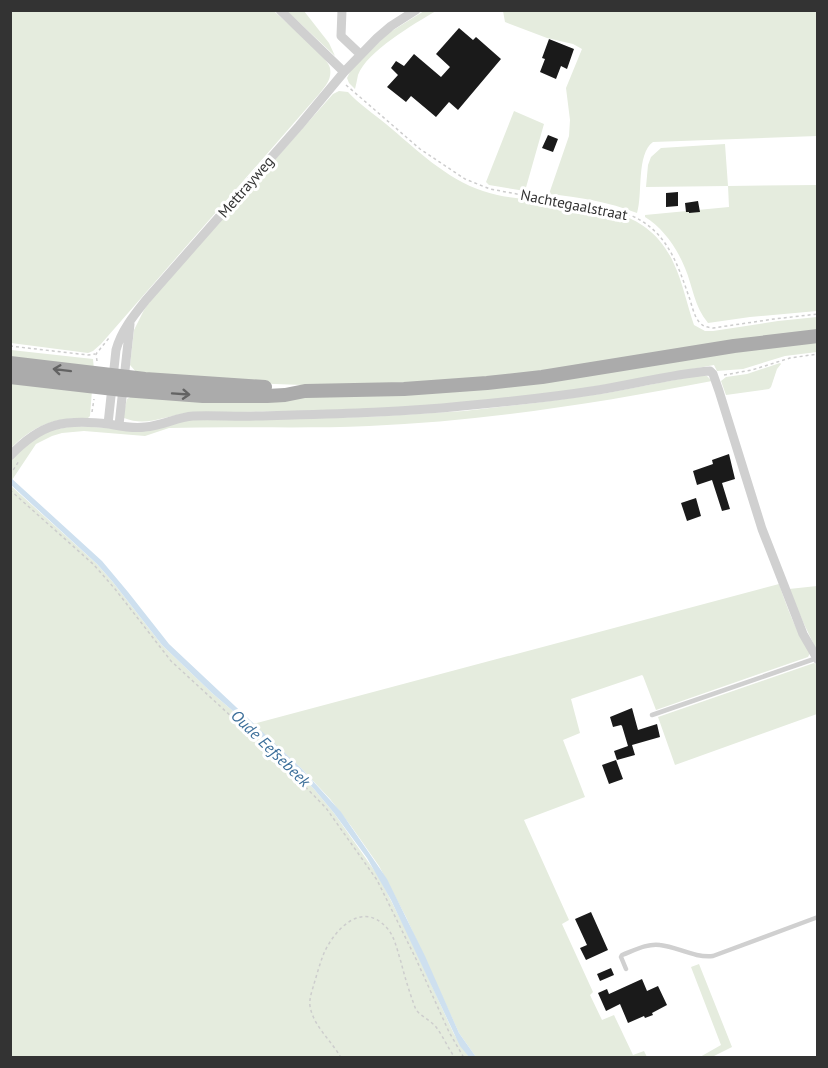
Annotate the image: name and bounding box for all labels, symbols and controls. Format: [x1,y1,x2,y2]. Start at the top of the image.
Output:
street label: Mettrayweg [214,152,278,221]
street label: Nachtegaalstraat [519,185,629,224]
one-way arrow [52,364,72,375]
one-way arrow [170,389,190,400]
water label: Oude Eefsebeek [227,705,315,791]

